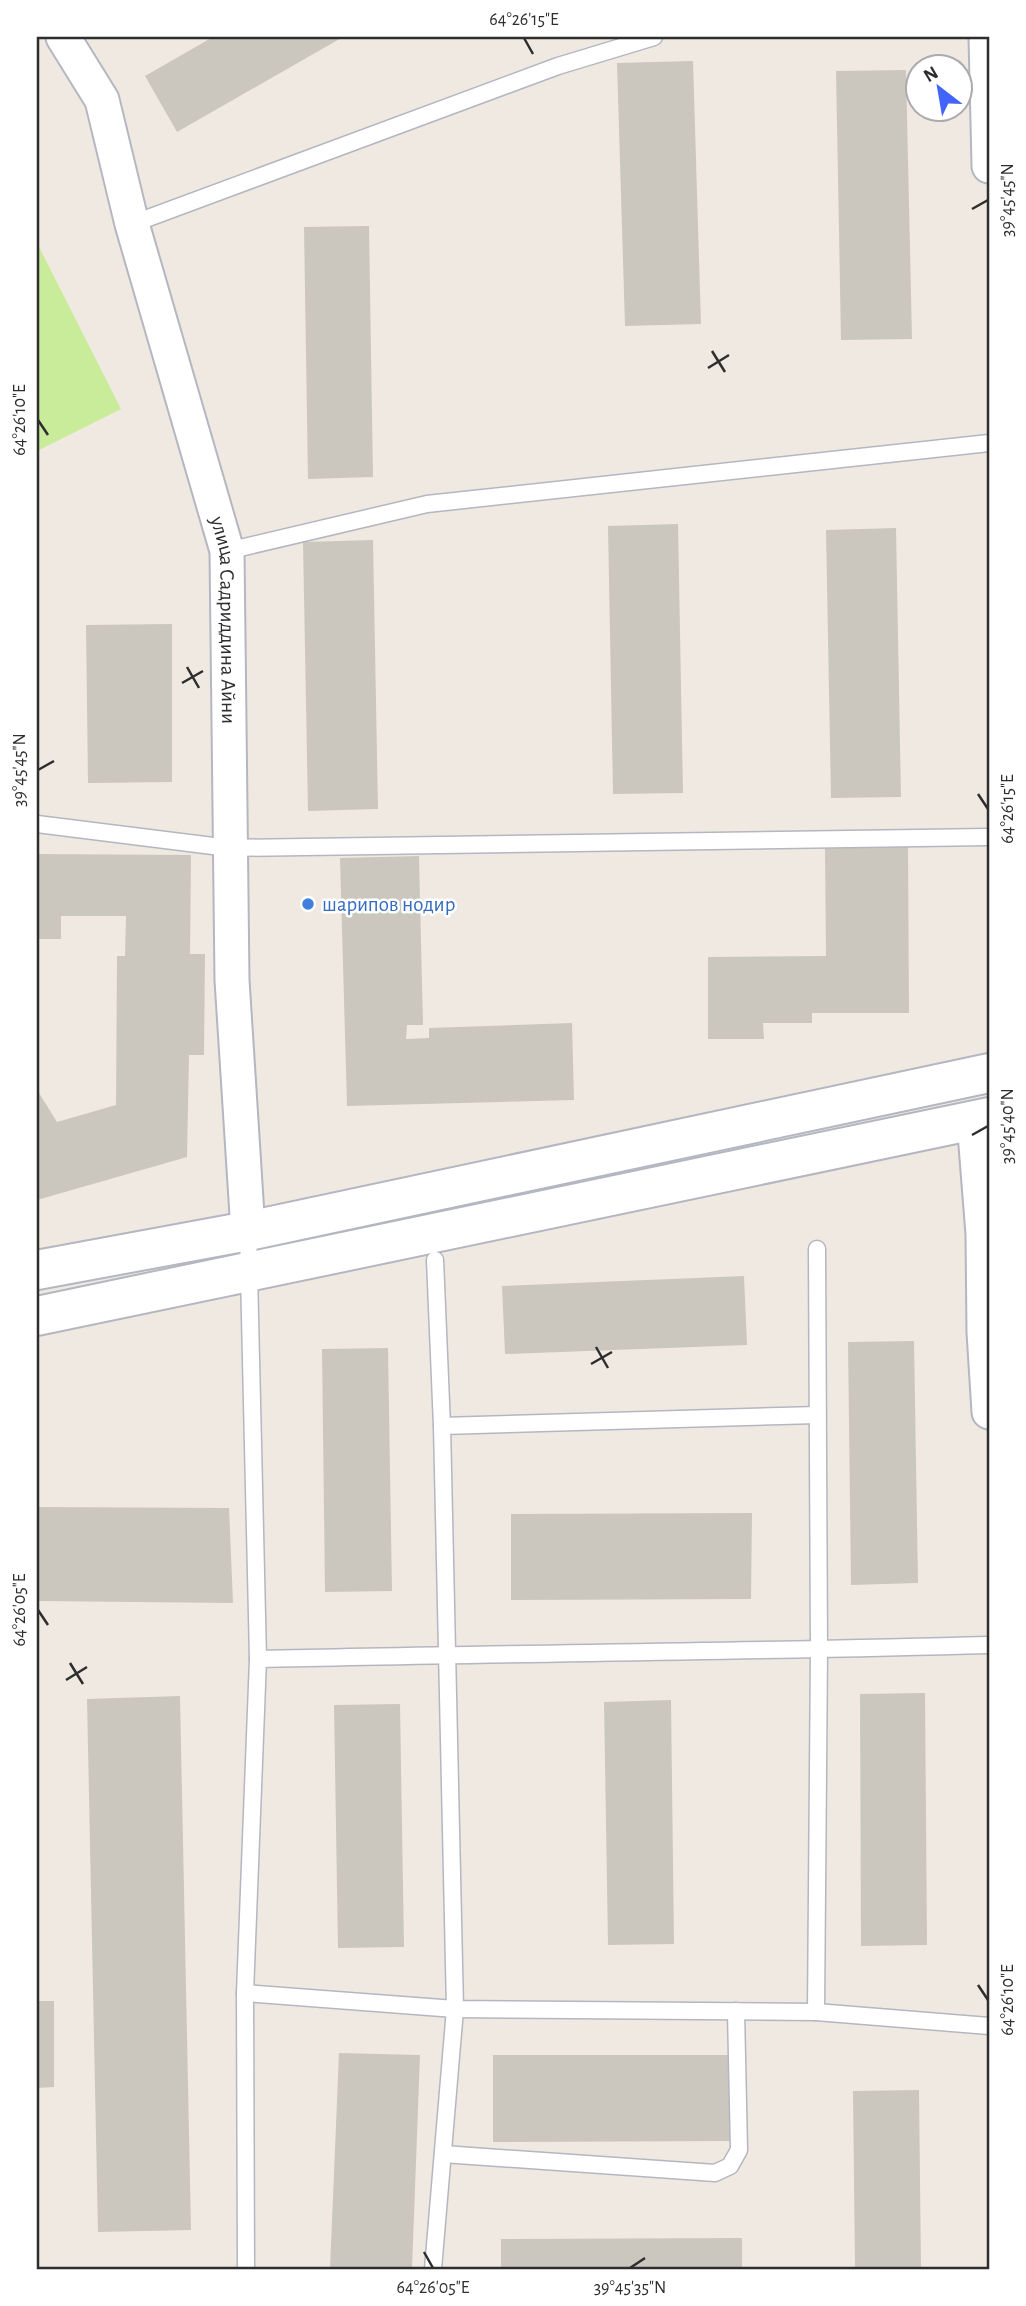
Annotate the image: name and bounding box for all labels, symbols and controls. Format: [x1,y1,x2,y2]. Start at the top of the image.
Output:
text: 64°26'15"E [489,11,559,29]
north arrow [904,52,974,122]
text: N [920,63,942,86]
text: 39°45'45"N [999,163,1017,237]
text: 64°26'10"E [11,384,29,456]
street label: улица Садриддина Айни [206,513,239,724]
text: 39°45'45"N [11,733,29,807]
text: 64°26'15"E [999,774,1017,844]
place label: шарипов нодир [322,894,455,915]
marker: шарипов нодир [300,896,316,912]
text: 39°45'40"N [999,1088,1017,1164]
text: 64°26'05"E [11,1573,29,1646]
text: 64°26'10"E [999,1964,1017,2036]
text: 64°26'05"E [397,2279,470,2297]
text: 39°45'35"N [594,2279,666,2297]

